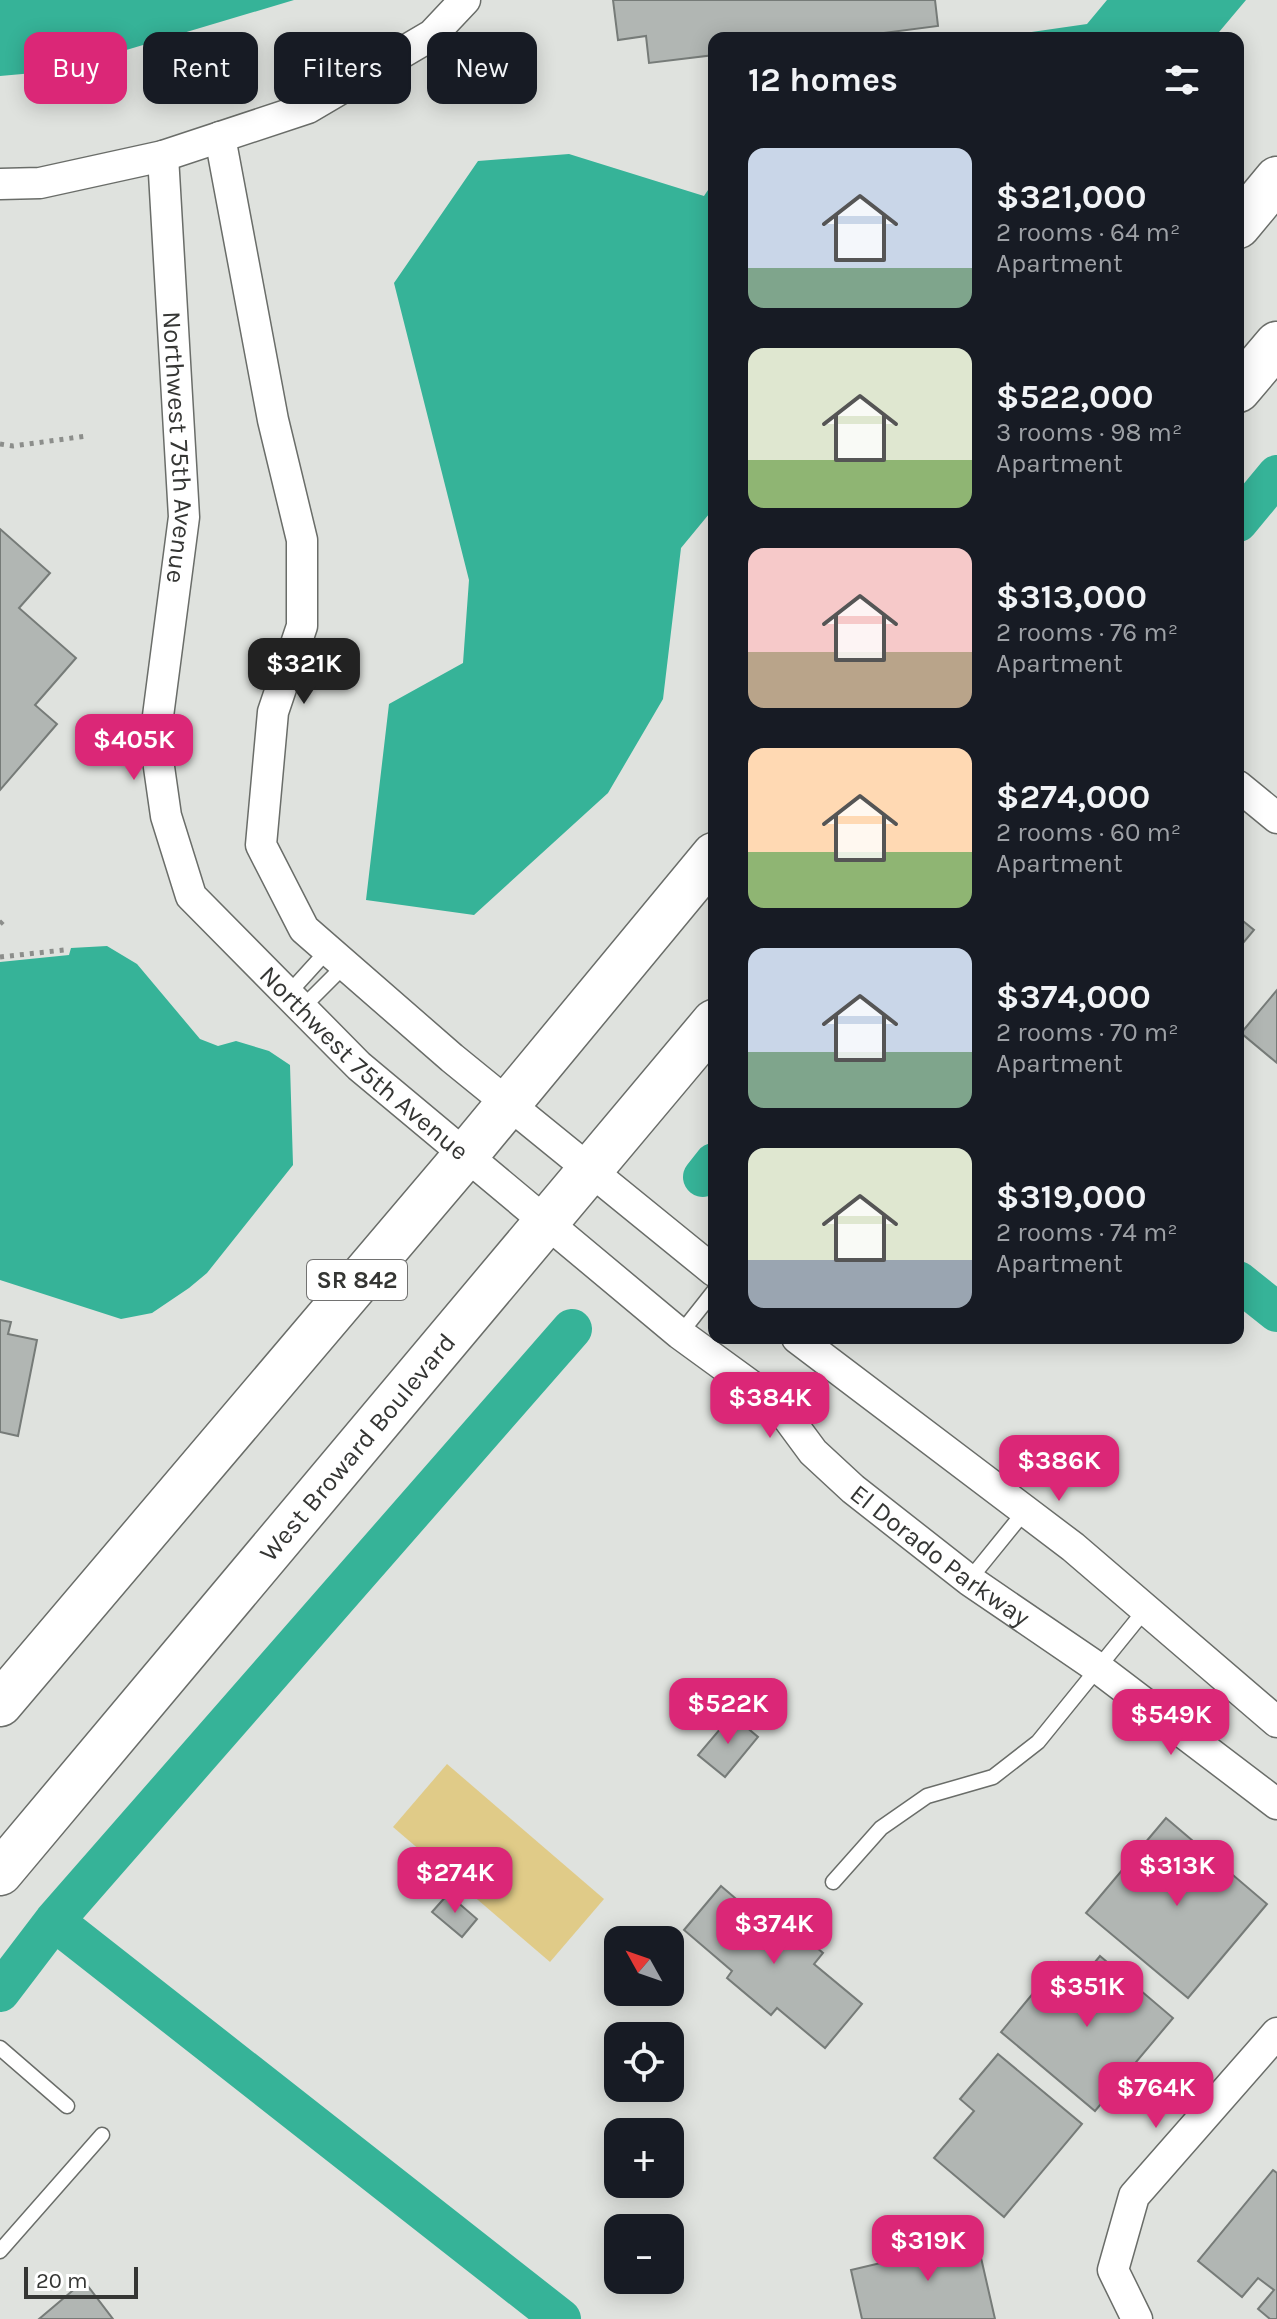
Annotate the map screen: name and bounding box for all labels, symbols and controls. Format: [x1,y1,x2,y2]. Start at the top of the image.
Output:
chip: Buy [24,32,127,104]
chip: Rent [143,32,258,104]
chip: Filters [274,32,411,104]
chip: New [427,32,537,104]
icon: filters [1160,58,1204,102]
text: 12 homes [748,60,898,100]
text: $321,000 [996,177,1146,217]
icon: home [812,180,908,276]
text: 2 rooms · 64 m² [996,217,1180,248]
text: Apartment [996,248,1123,279]
street label: Northwest 75th Avenue [156,310,199,585]
text: $522,000 [996,377,1153,417]
icon: home [812,380,908,476]
text: 3 rooms · 98 m² [996,417,1182,448]
text: Apartment [996,448,1123,479]
text: $313,000 [996,577,1147,617]
icon: home [812,580,908,676]
text: 2 rooms · 76 m² [996,617,1178,648]
pin: $321K [248,638,360,706]
text: $321K [266,648,342,679]
text: Apartment [996,648,1123,679]
pin: $405K [78,714,190,782]
text: $405K [93,724,175,755]
text: $274,000 [996,777,1150,817]
icon: home [812,780,908,876]
text: 2 rooms · 60 m² [996,817,1181,848]
text: Apartment [996,848,1123,879]
street label: Northwest 75th Avenue [253,960,475,1167]
text: $374,000 [996,977,1151,1017]
icon: home [812,980,908,1076]
text: 2 rooms · 70 m² [996,1017,1179,1048]
text: Apartment [996,1048,1123,1079]
text: $319,000 [996,1177,1147,1217]
icon: home [812,1180,908,1276]
text: 2 rooms · 74 m² [996,1217,1178,1248]
text: Apartment [996,1248,1123,1279]
road number: SR 842 [307,1260,407,1300]
street label: West Broward Boulevard [253,1327,462,1568]
pin: $384K [714,1372,826,1440]
text: $384K [728,1382,812,1413]
pin: $386K [1003,1435,1115,1503]
text: $386K [1017,1445,1101,1476]
street label: El Dorado Parkway [844,1478,1036,1633]
pin: $522K [672,1678,784,1746]
text: $522K [687,1688,769,1719]
pin: $549K [1115,1689,1227,1757]
text: $549K [1130,1699,1212,1730]
pin: $313K [1121,1840,1233,1908]
pin: $274K [399,1847,511,1915]
text: $313K [1139,1850,1215,1881]
text: $274K [415,1857,495,1888]
pin: $374K [718,1898,830,1966]
text: $374K [734,1908,814,1939]
north arrow [604,1926,684,2006]
map controls [604,1926,684,2294]
pin: $351K [1031,1961,1143,2029]
text: $351K [1049,1971,1125,2002]
button: locate [604,2022,684,2102]
pin: $764K [1100,2062,1212,2130]
text: $764K [1116,2072,1196,2103]
button: + [604,2118,684,2198]
button: − [604,2214,684,2294]
pin: $319K [872,2215,984,2283]
text: $319K [890,2225,966,2256]
scale bar [24,2263,138,2299]
text: 20 m [36,2268,88,2294]

